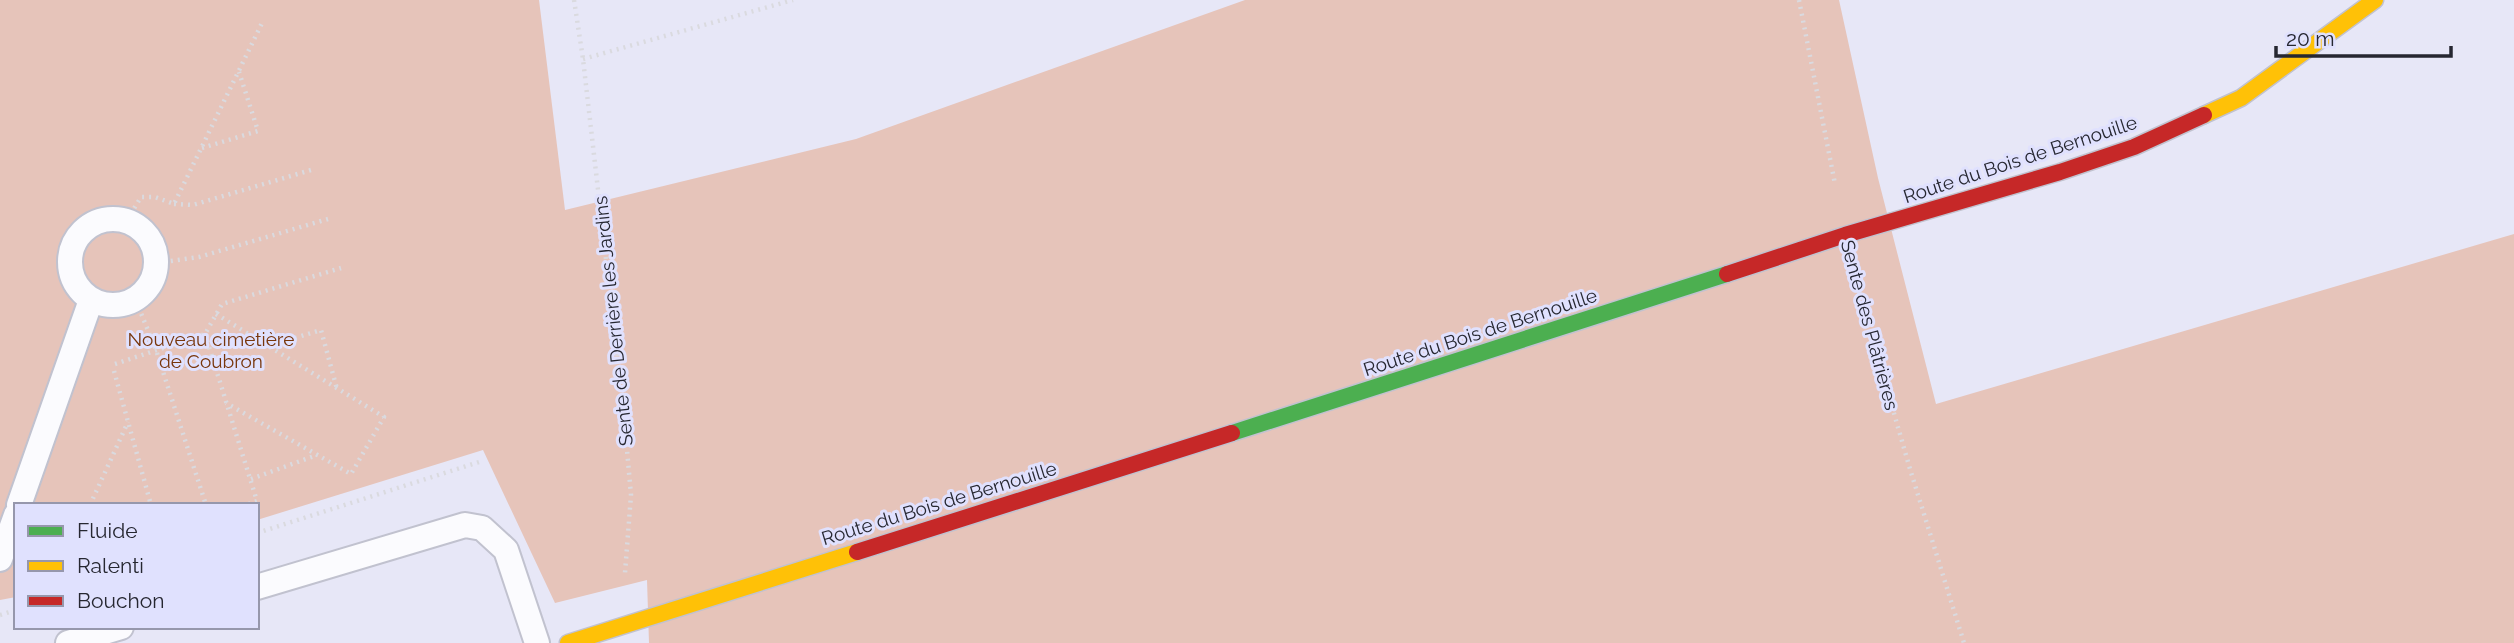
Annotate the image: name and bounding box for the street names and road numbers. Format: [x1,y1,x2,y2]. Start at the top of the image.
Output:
street label: Route du Bois de Bernouille [1900,111,2140,207]
street label: Sente de Derrière les Jardins [589,195,637,447]
street label: Sente des Plâtrières [1837,238,1903,412]
street label: Route du Bois de Bernouille [1360,284,1600,380]
street label: Route du Bois de Bernouille [819,457,1059,549]

